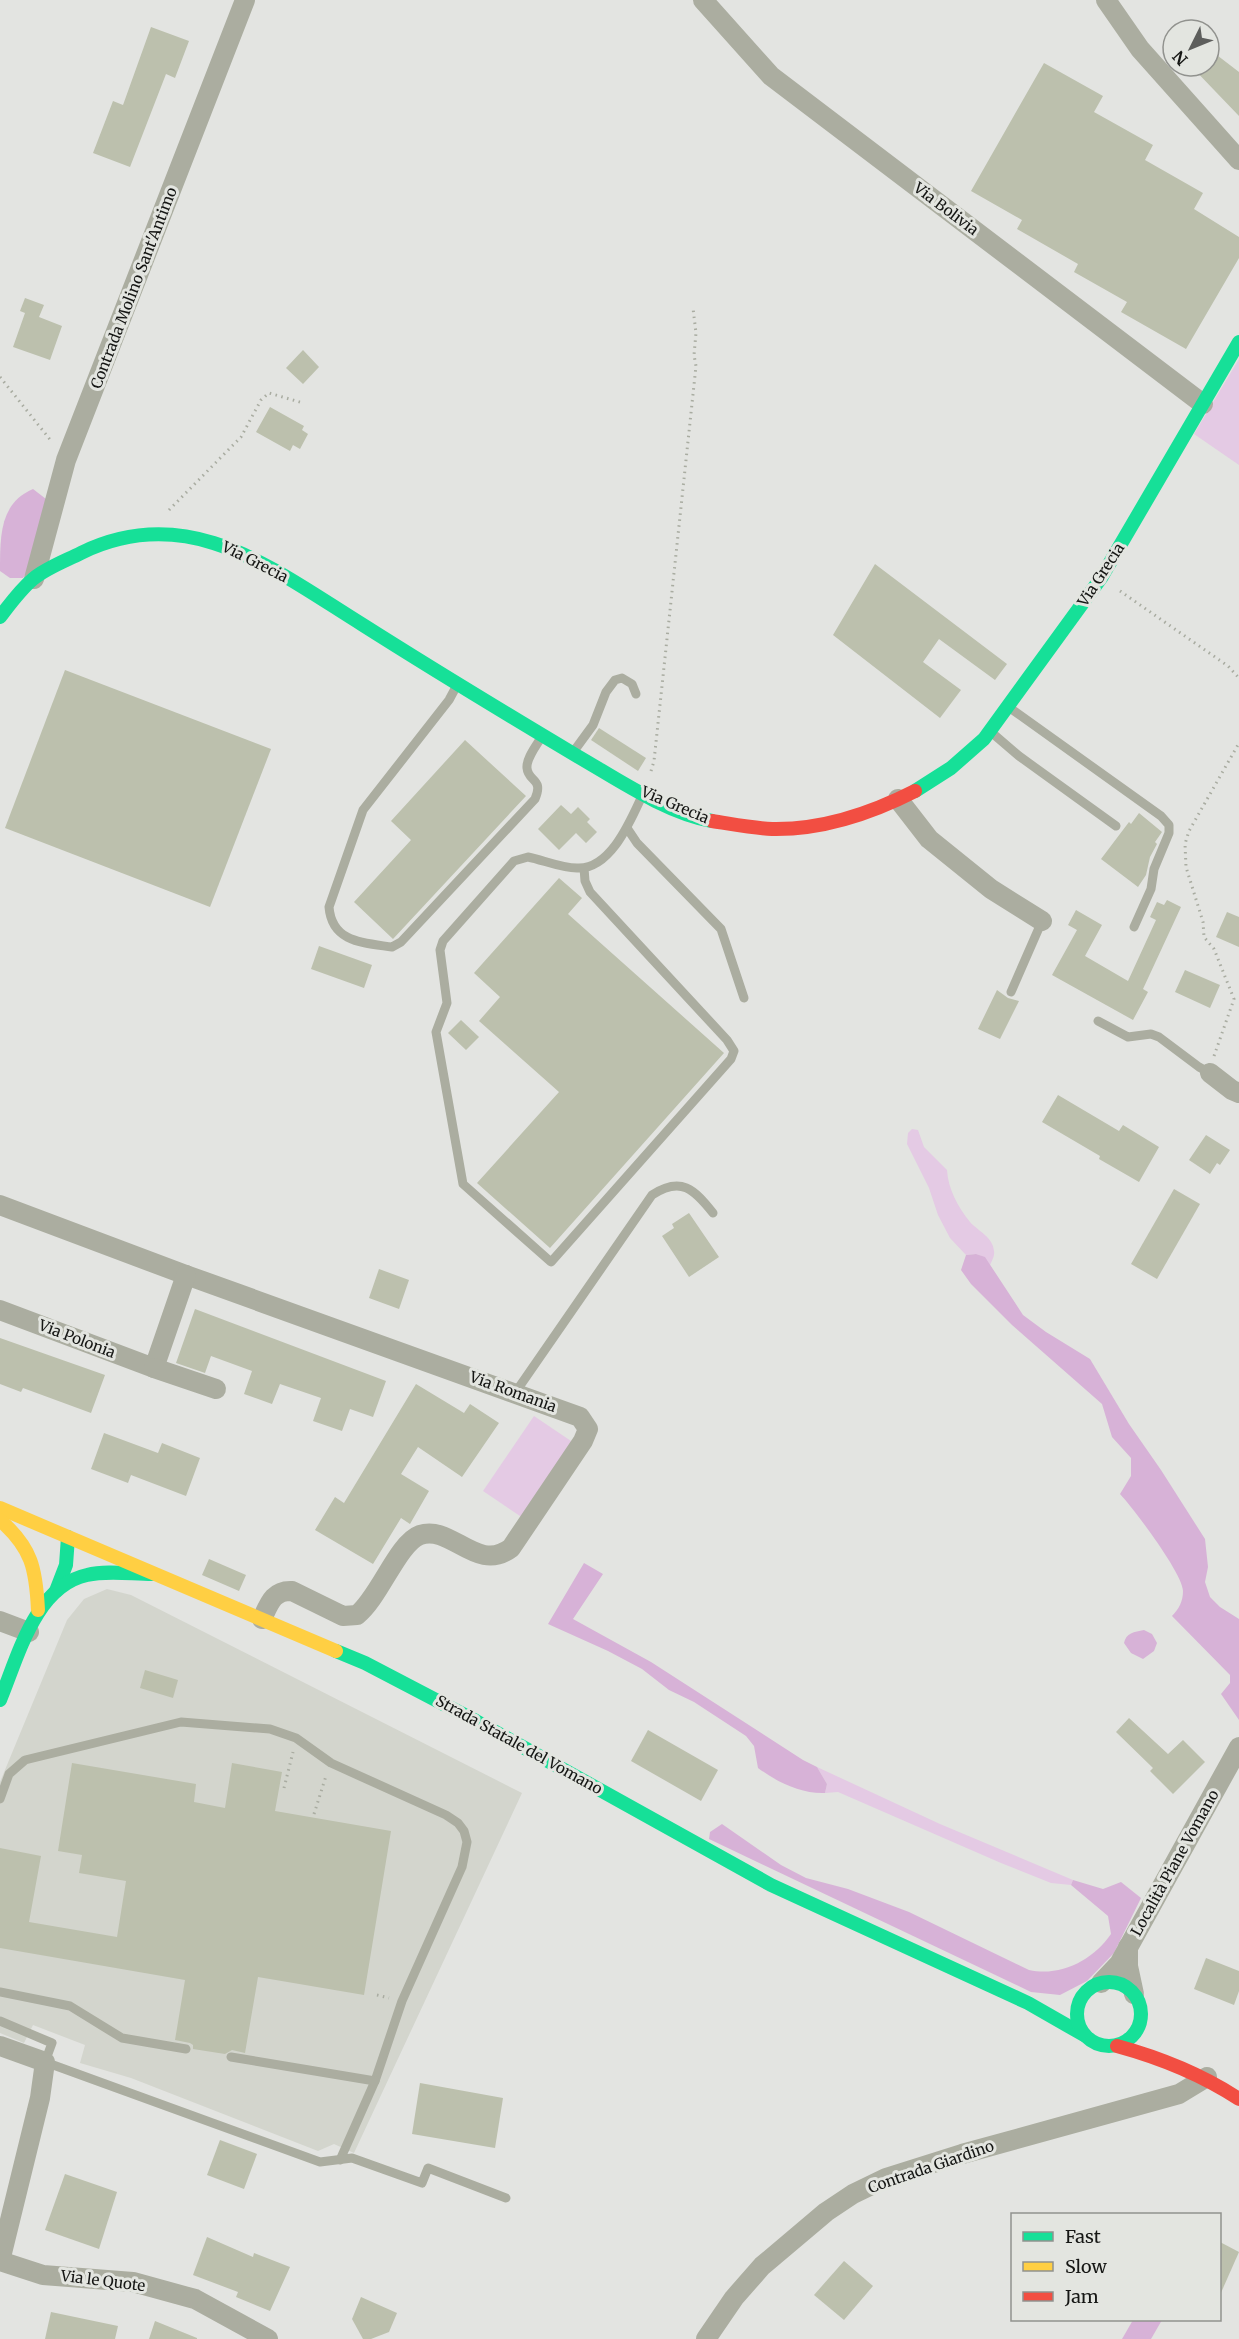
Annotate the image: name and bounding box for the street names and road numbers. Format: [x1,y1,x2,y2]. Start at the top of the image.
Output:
street label: Via Bolivia [909,178,982,239]
street label: Contrada Molino Sant'Antimo [86,184,181,391]
street label: Via Grecia [218,536,292,586]
street label: Via Grecia [1072,539,1128,611]
street label: Via Grecia [637,781,712,827]
street label: Via Polonia [35,1315,118,1362]
street label: Via Romania [466,1367,559,1416]
street label: Strada Statale del Vomano [433,1691,606,1798]
street label: Località Piane Vomano [1126,1786,1223,1939]
street label: Contrada Giardino [865,2136,997,2197]
street label: Via le Quote [59,2266,147,2295]

